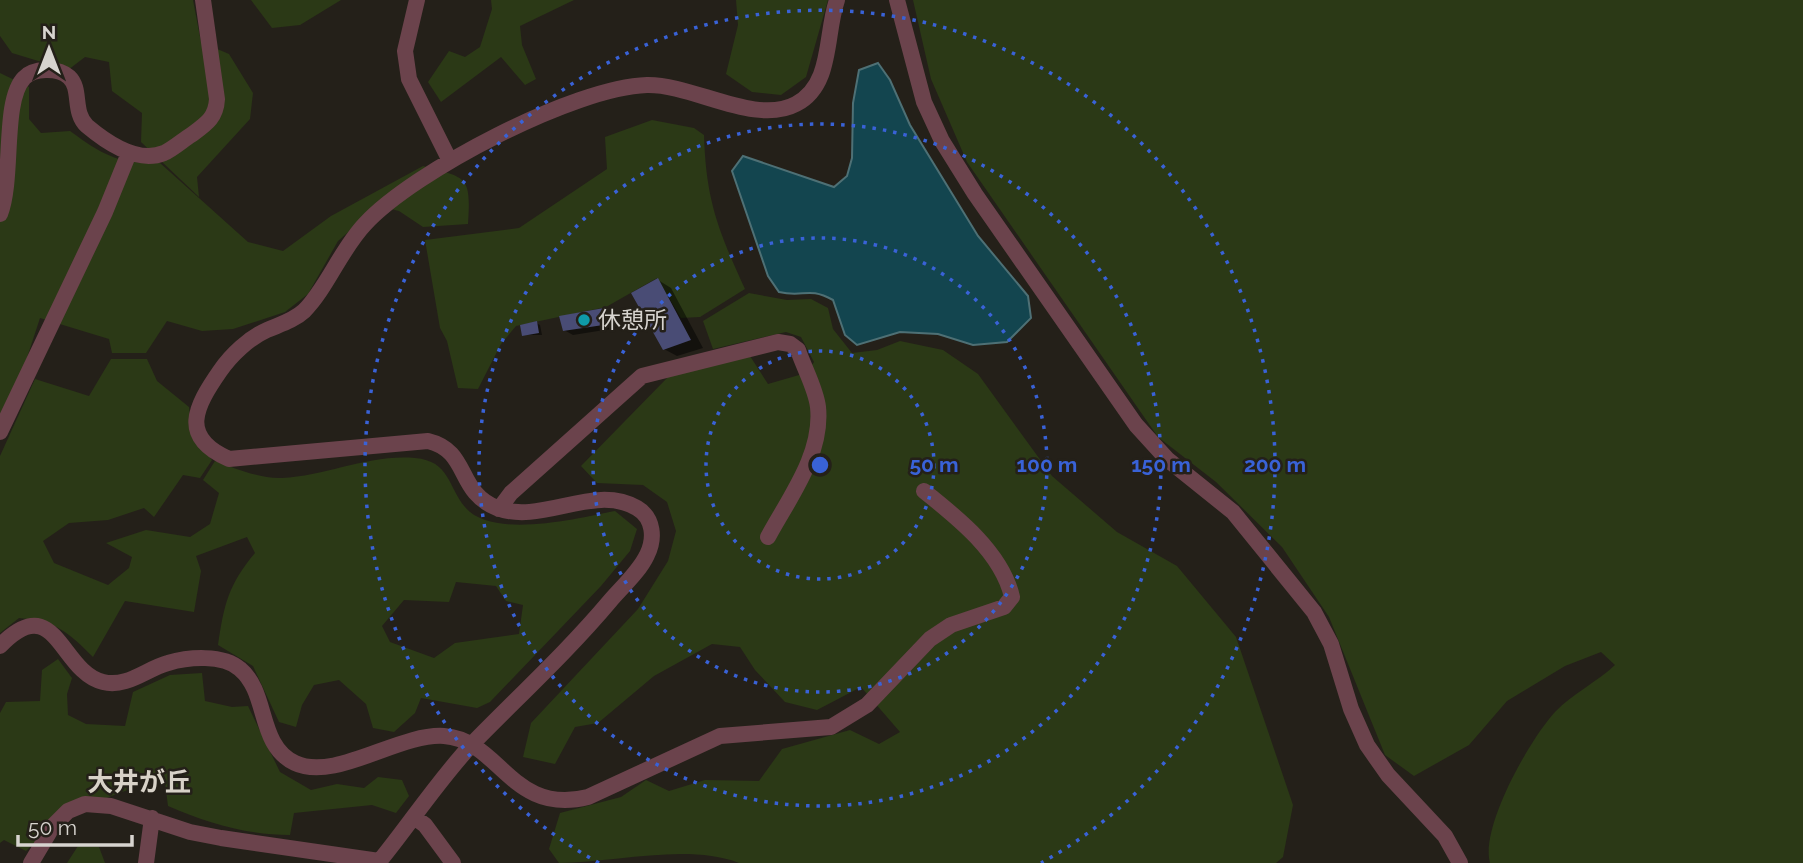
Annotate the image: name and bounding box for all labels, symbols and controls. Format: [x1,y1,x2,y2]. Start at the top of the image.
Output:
north arrow [14,14,84,84]
text: N [42,21,56,43]
place label: 休憩所 [598,306,667,333]
marker: 休憩所 [576,312,592,328]
text: 50 m [909,452,959,477]
text: 100 m [1017,452,1077,477]
text: 150 m [1131,452,1191,477]
text: 200 m [1244,452,1306,477]
centre of rings [808,453,832,477]
district label: 大井が丘 [87,767,191,797]
scale bar [18,804,131,848]
text: 50 m [28,815,77,840]

